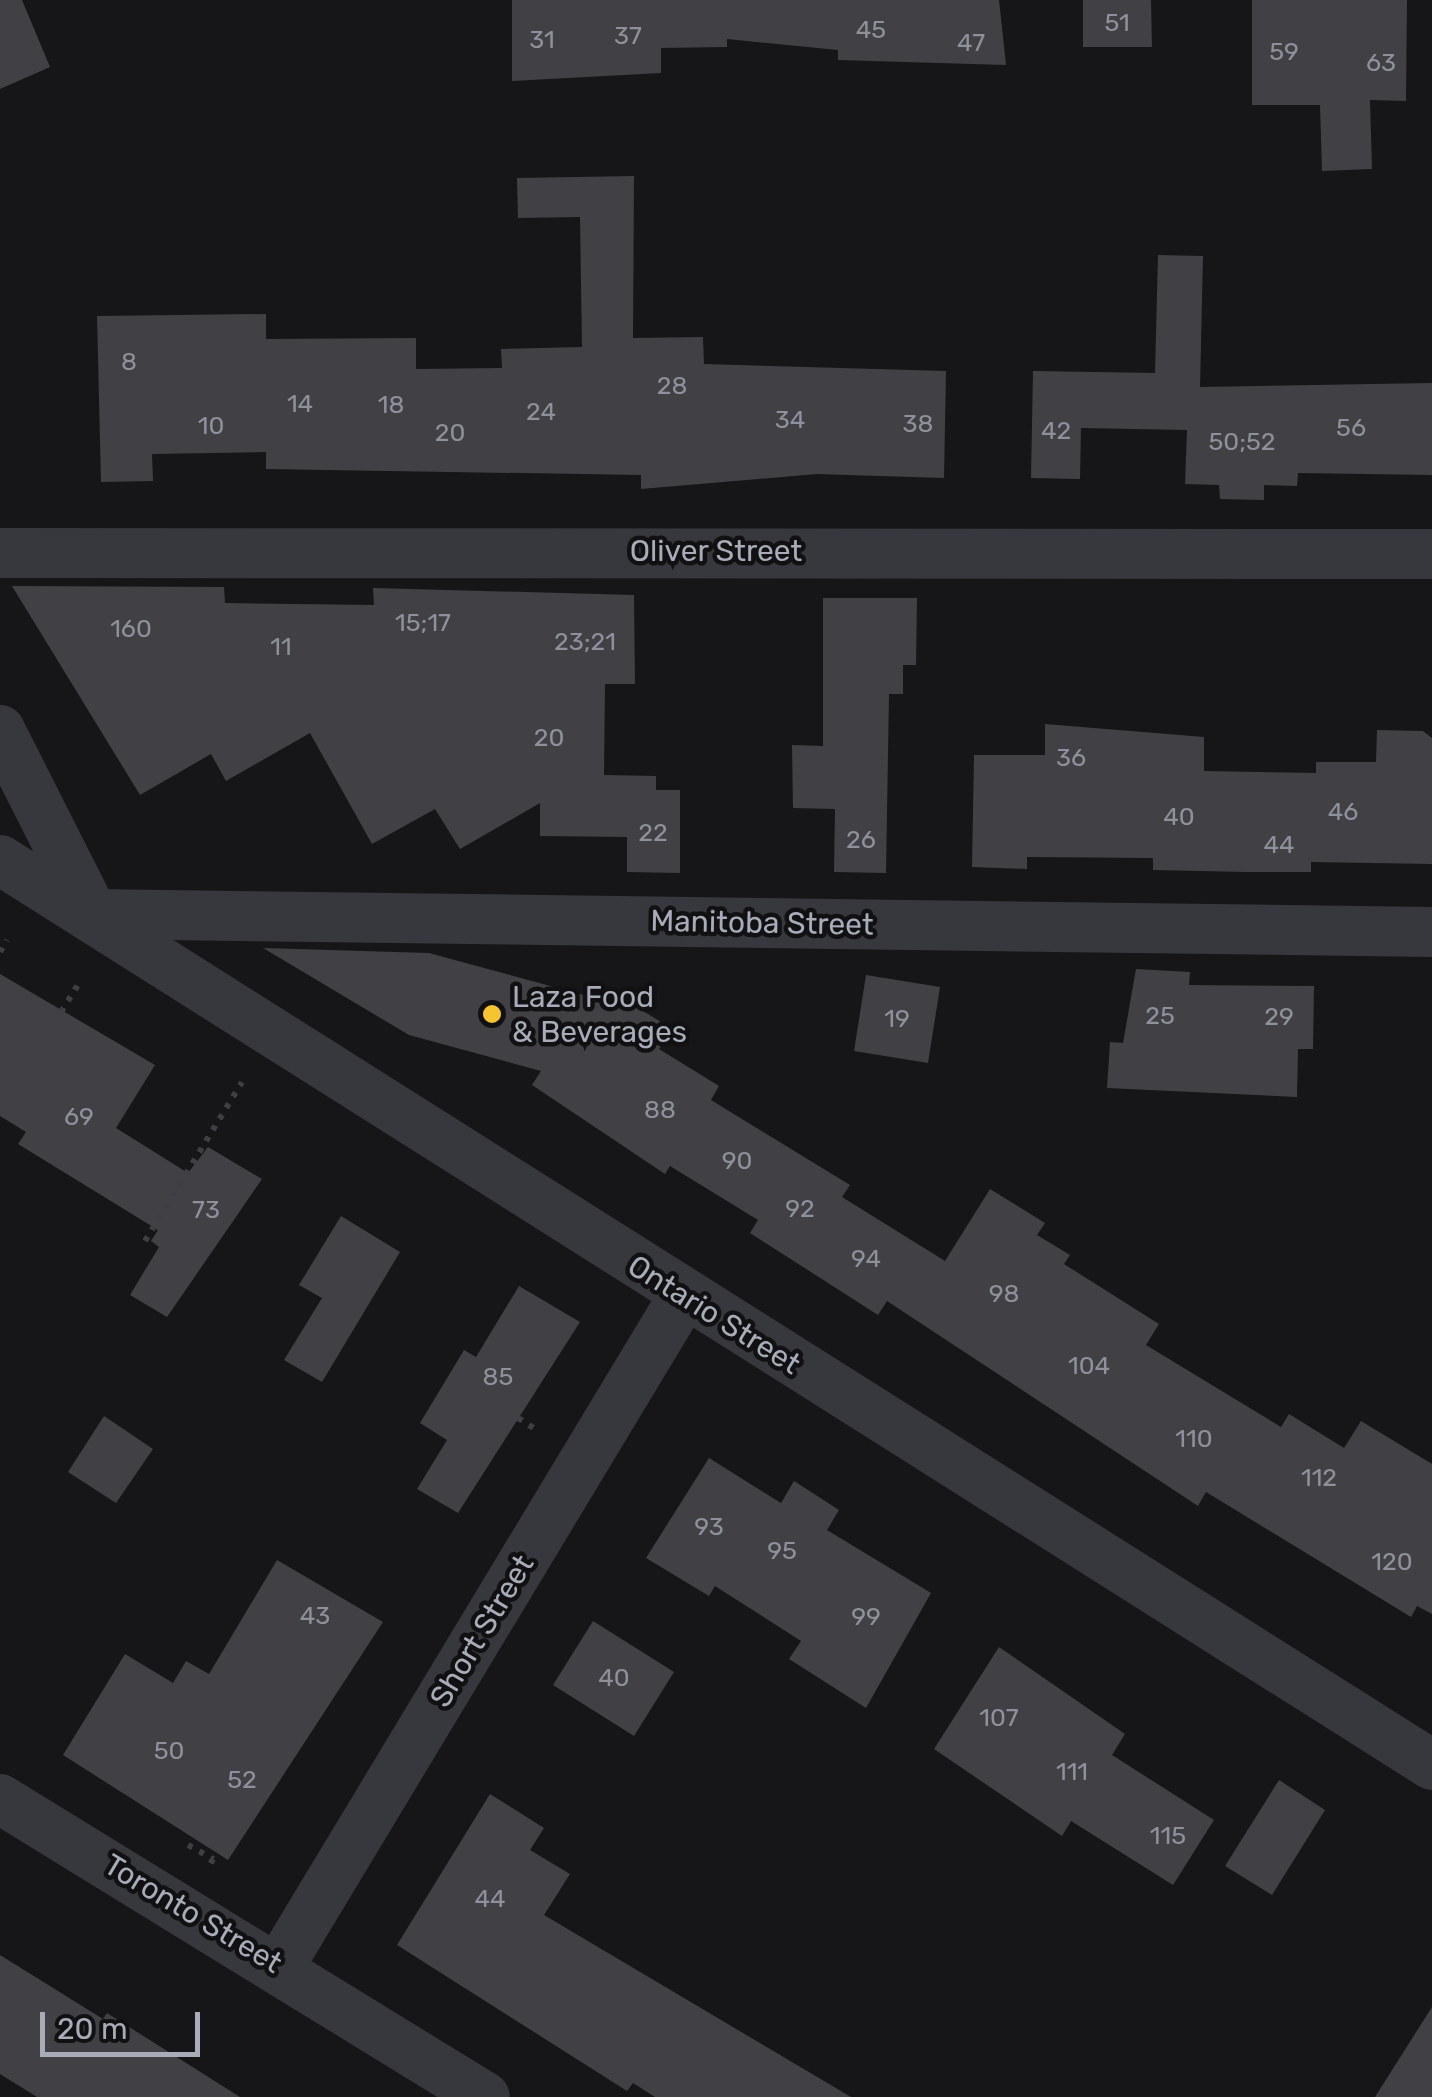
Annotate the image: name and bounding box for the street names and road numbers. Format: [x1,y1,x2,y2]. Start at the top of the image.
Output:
street label: Oliver Street [629,533,803,569]
street label: Manitoba Street [650,903,874,943]
street label: Ontario Street [621,1248,807,1382]
street label: Short Street [422,1548,542,1714]
street label: Toronto Street [98,1847,288,1981]

